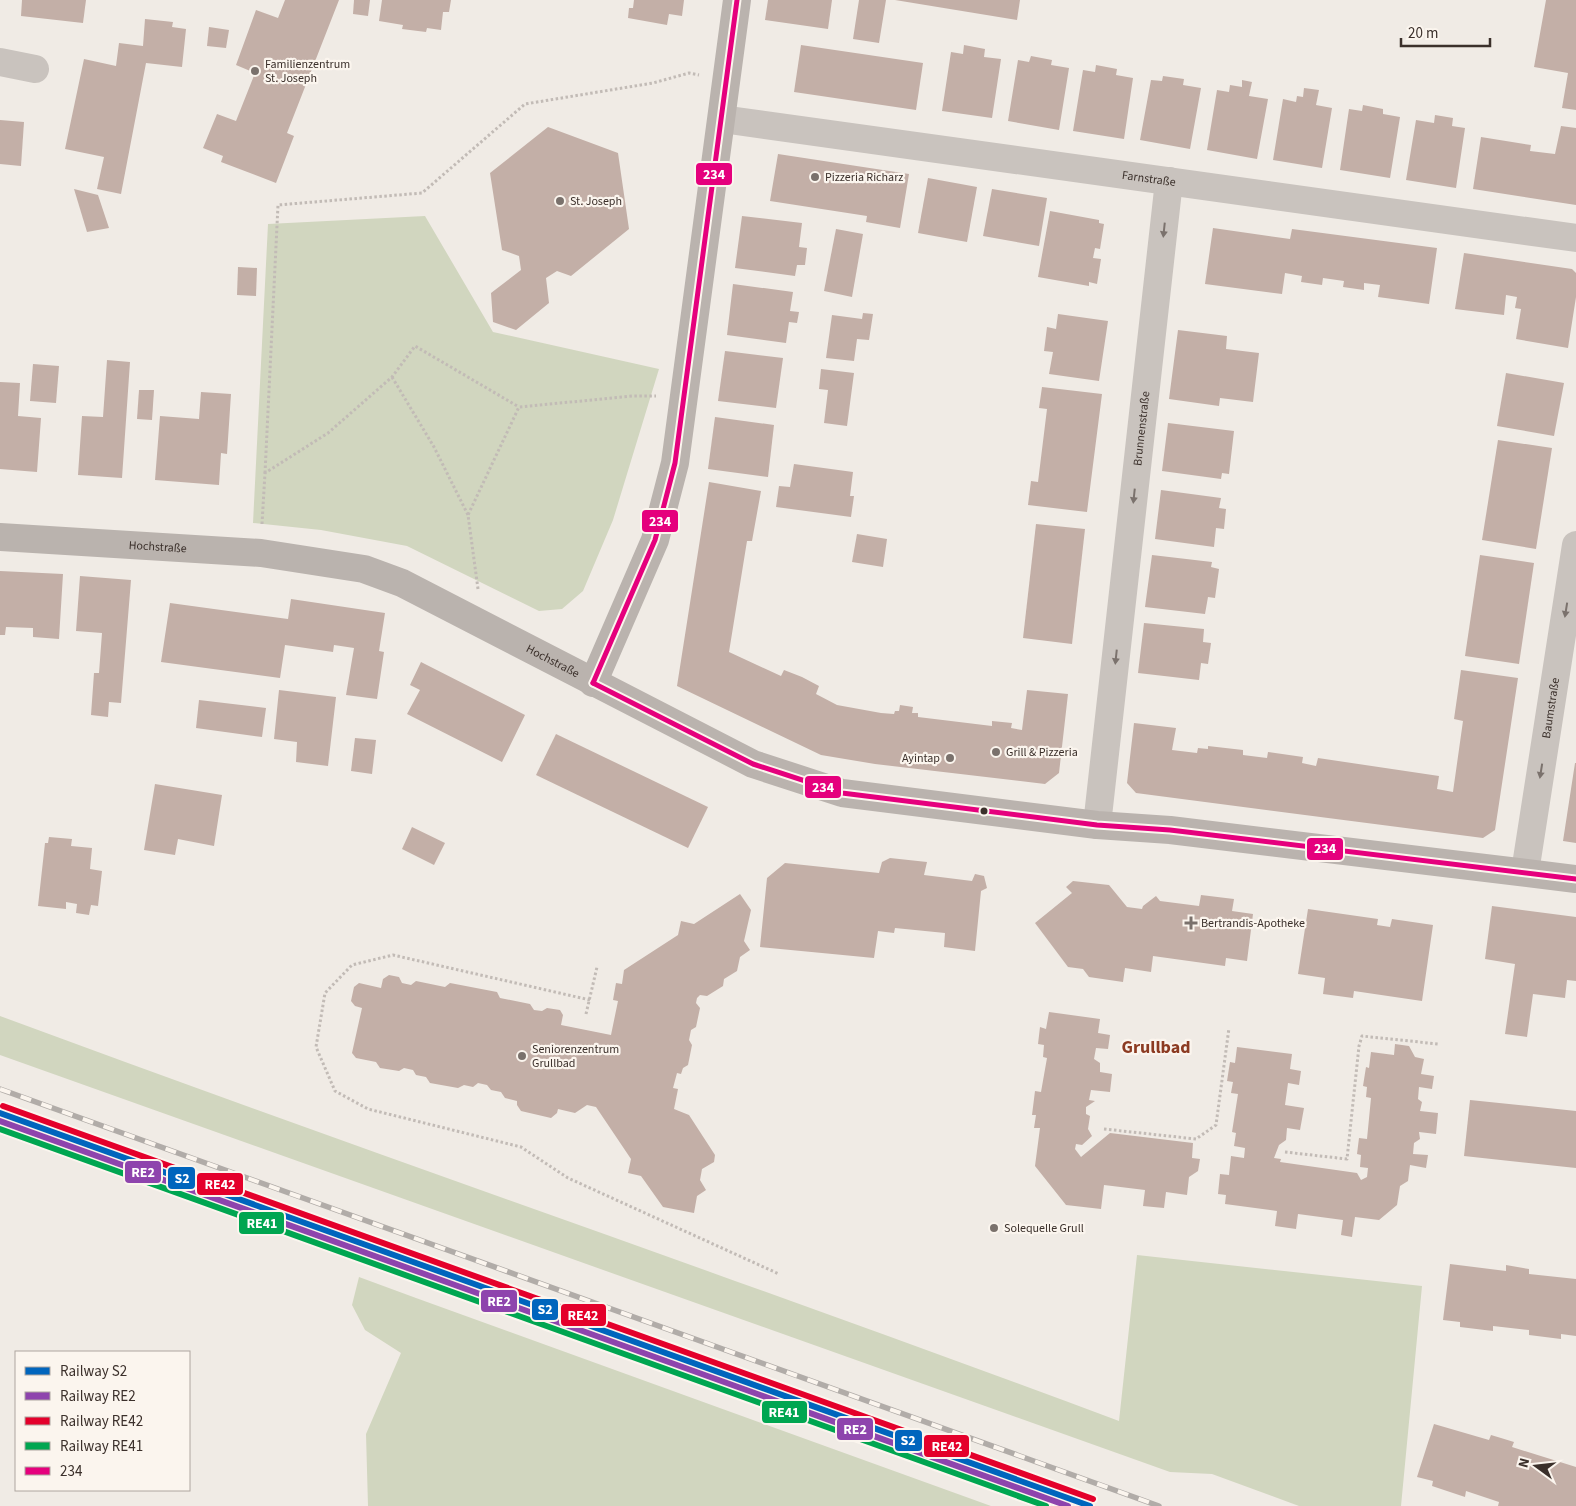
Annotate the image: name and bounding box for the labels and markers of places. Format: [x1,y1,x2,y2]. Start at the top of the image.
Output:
place label: Familienzentrum St. Joseph [265,56,350,87]
marker: Familienzentrum St. Joseph [249,65,261,77]
place label: Pizzeria Richarz [825,169,903,186]
marker: Pizzeria Richarz [809,171,821,183]
place label: St. Joseph [570,193,622,210]
marker: St. Joseph [554,195,566,207]
place label: Grill & Pizzeria [1006,744,1078,761]
marker: Grill & Pizzeria [990,746,1002,758]
place label: Ayintap [902,750,940,767]
marker: Ayintap [944,752,956,764]
unlabelled marker [979,806,989,816]
place label: Bertrandis-Apotheke [1201,915,1305,932]
marker: Bertrandis-Apotheke [1185,917,1197,929]
place label: Seniorenzentrum Grullbad [532,1041,619,1072]
marker: Seniorenzentrum Grullbad [516,1050,528,1062]
place label: Solequelle Grull [1004,1220,1084,1237]
marker: Solequelle Grull [988,1222,1000,1234]

